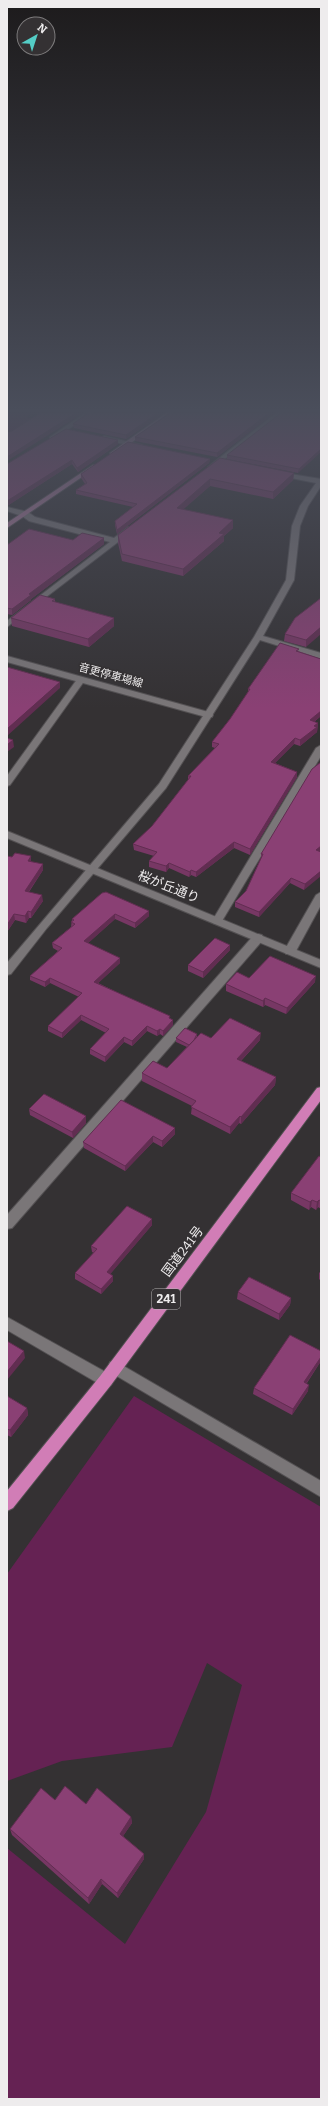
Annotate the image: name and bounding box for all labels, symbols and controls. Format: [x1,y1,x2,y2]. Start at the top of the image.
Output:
north arrow [16,16,56,56]
text: N [35,21,50,37]
street label: 音更停車場線 [77,661,144,690]
street label: 桜が丘通り [136,867,202,906]
street label: 国道241号 [159,1223,206,1279]
road number: 241 [152,1289,180,1309]

